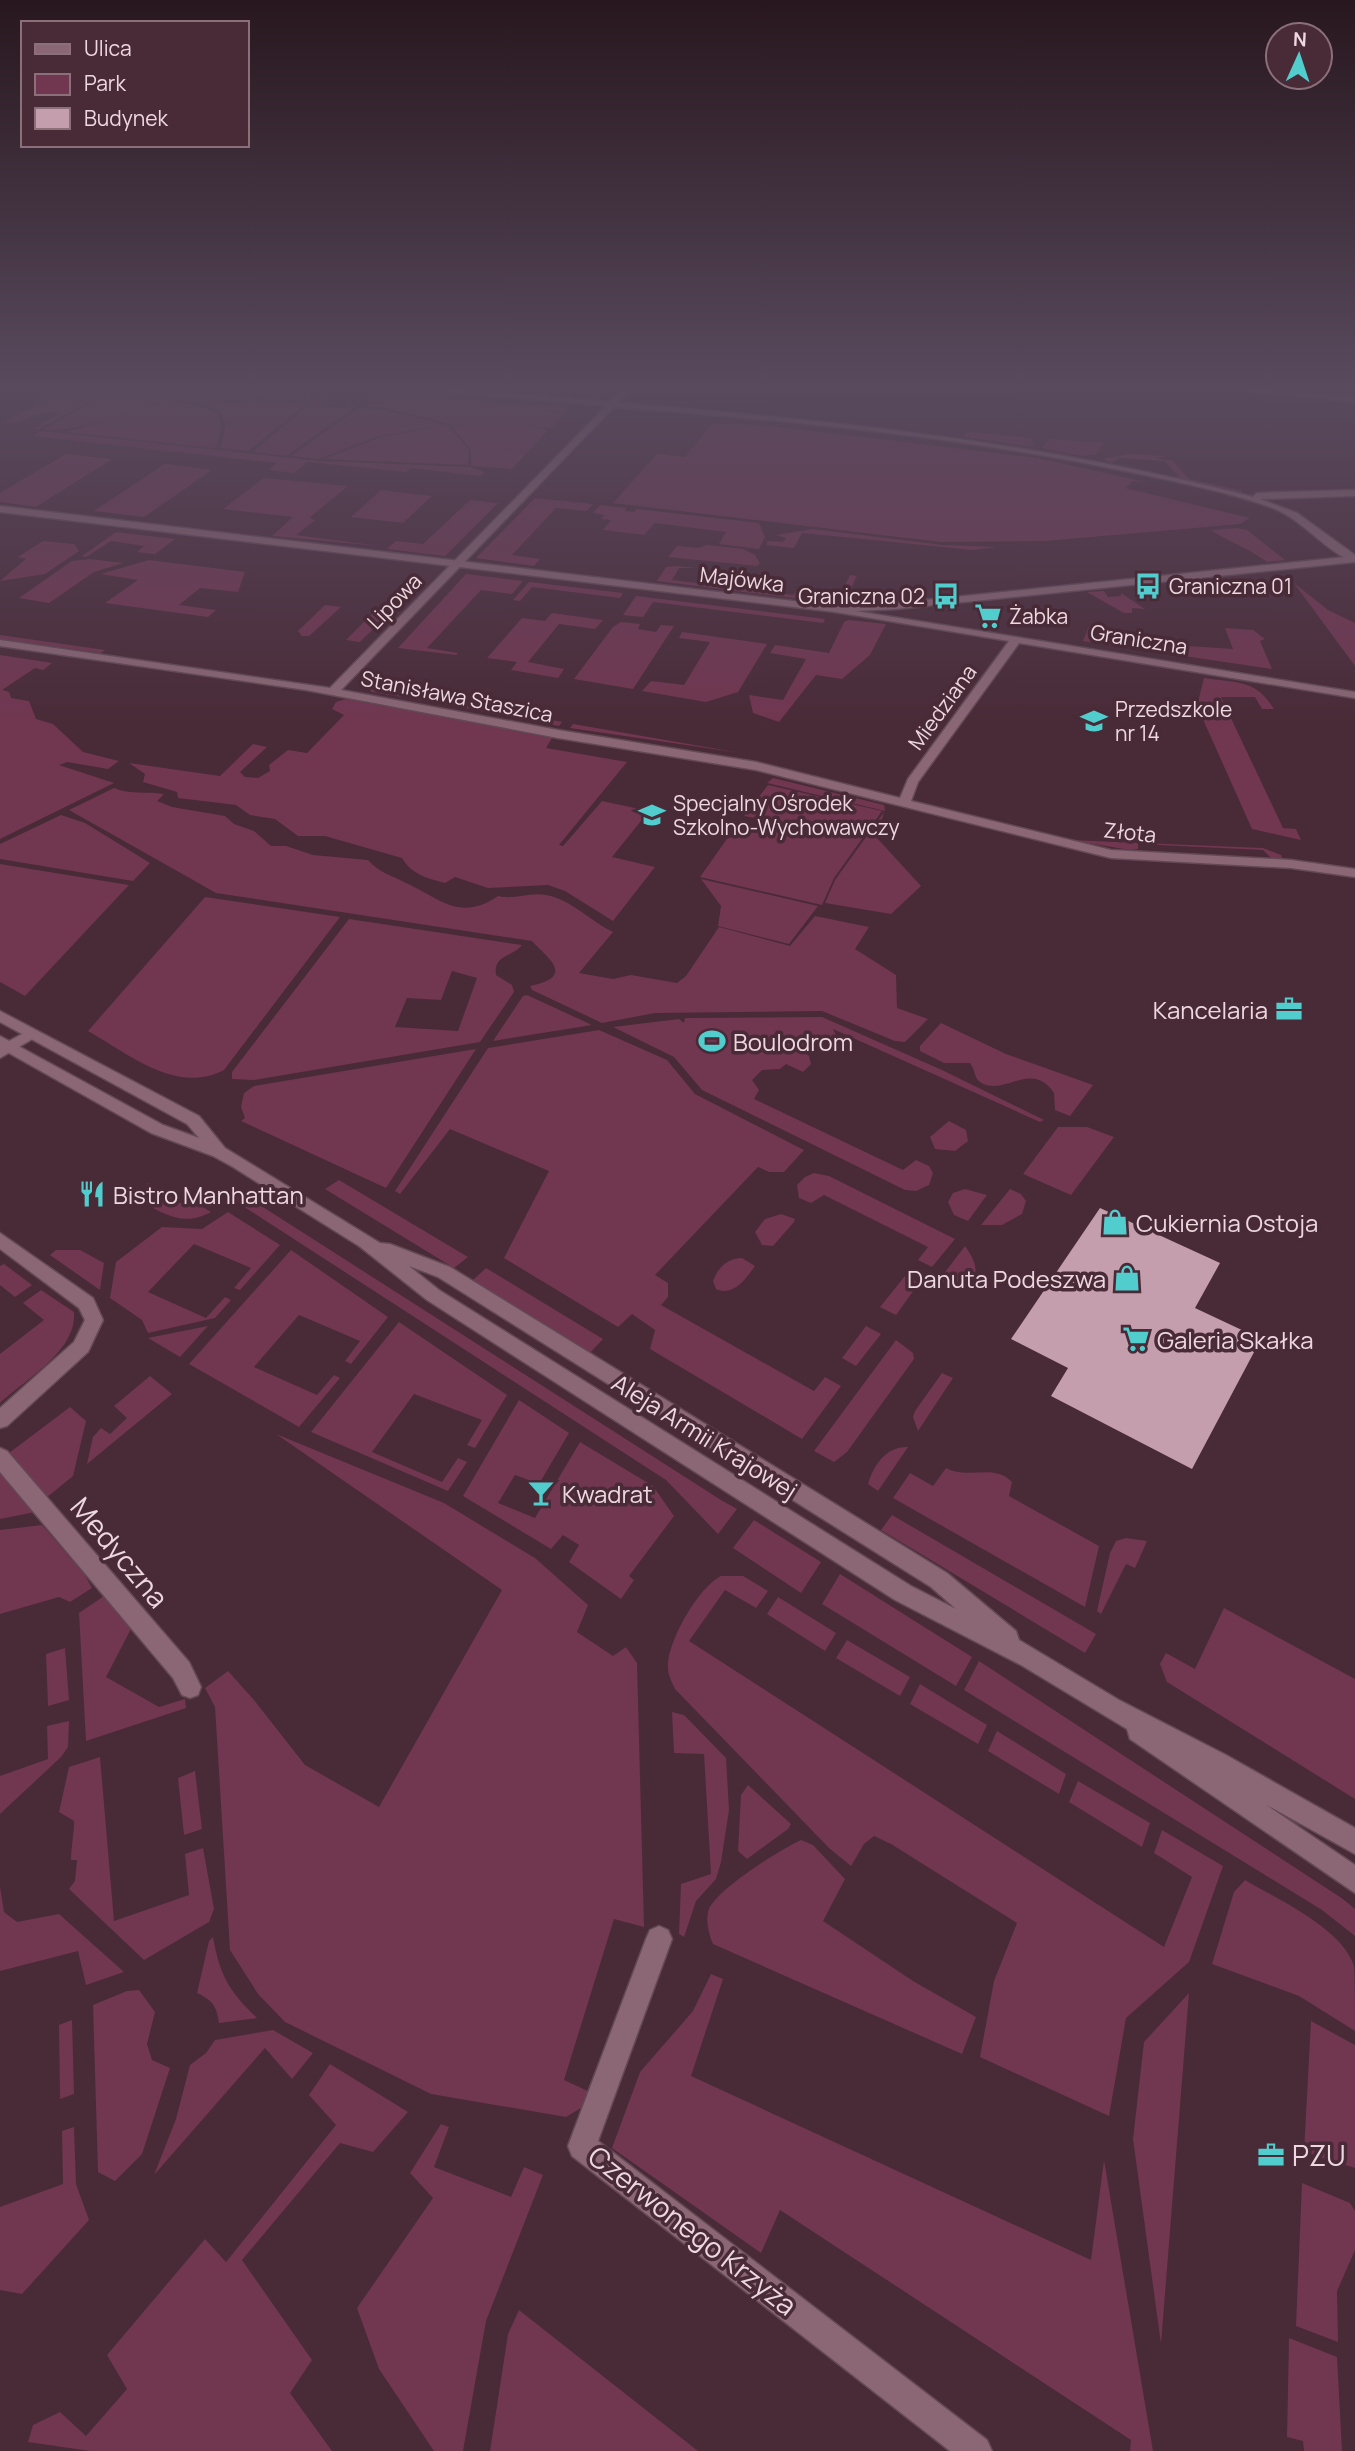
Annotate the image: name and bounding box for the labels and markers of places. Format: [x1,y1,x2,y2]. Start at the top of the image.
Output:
bus stop icon: Graniczna 01 [1133,571,1163,601]
place label: Graniczna 01 [1169,572,1292,600]
bus stop icon: Graniczna 02 [931,581,961,611]
place label: Graniczna 02 [798,582,925,610]
supermarket icon: Żabka [973,601,1003,631]
place label: Żabka [1009,602,1068,630]
place label: Przedszkole nr 14 [1115,695,1232,747]
school or university icon: Przedszkole nr 14 [1079,706,1109,736]
place label: Specjalny Ośrodek Szkolno-Wychowawczy [673,789,900,841]
school or university icon: Specjalny Ośrodek Szkolno-Wychowawczy [637,800,667,830]
place label: Kancelaria [1153,993,1268,1026]
office icon: Kancelaria [1274,994,1304,1024]
place label: Boulodrom [733,1025,853,1058]
sports icon: Boulodrom [697,1026,727,1056]
place label: Bistro Manhattan [113,1178,304,1211]
restaurant icon: Bistro Manhattan [77,1179,107,1209]
place label: Cukiernia Ostoja [1136,1206,1318,1239]
shop icon: Cukiernia Ostoja [1100,1207,1130,1237]
place label: Danuta Podeszwa [907,1262,1106,1295]
shop icon: Danuta Podeszwa [1112,1263,1142,1293]
place label: Galeria Skałka [1157,1323,1314,1356]
supermarket icon: Galeria Skałka [1121,1324,1151,1354]
place label: Kwadrat [562,1477,653,1510]
bar icon: Kwadrat [526,1478,556,1508]
place label: PZU [1292,2136,1346,2174]
office icon: PZU [1256,2140,1286,2170]

